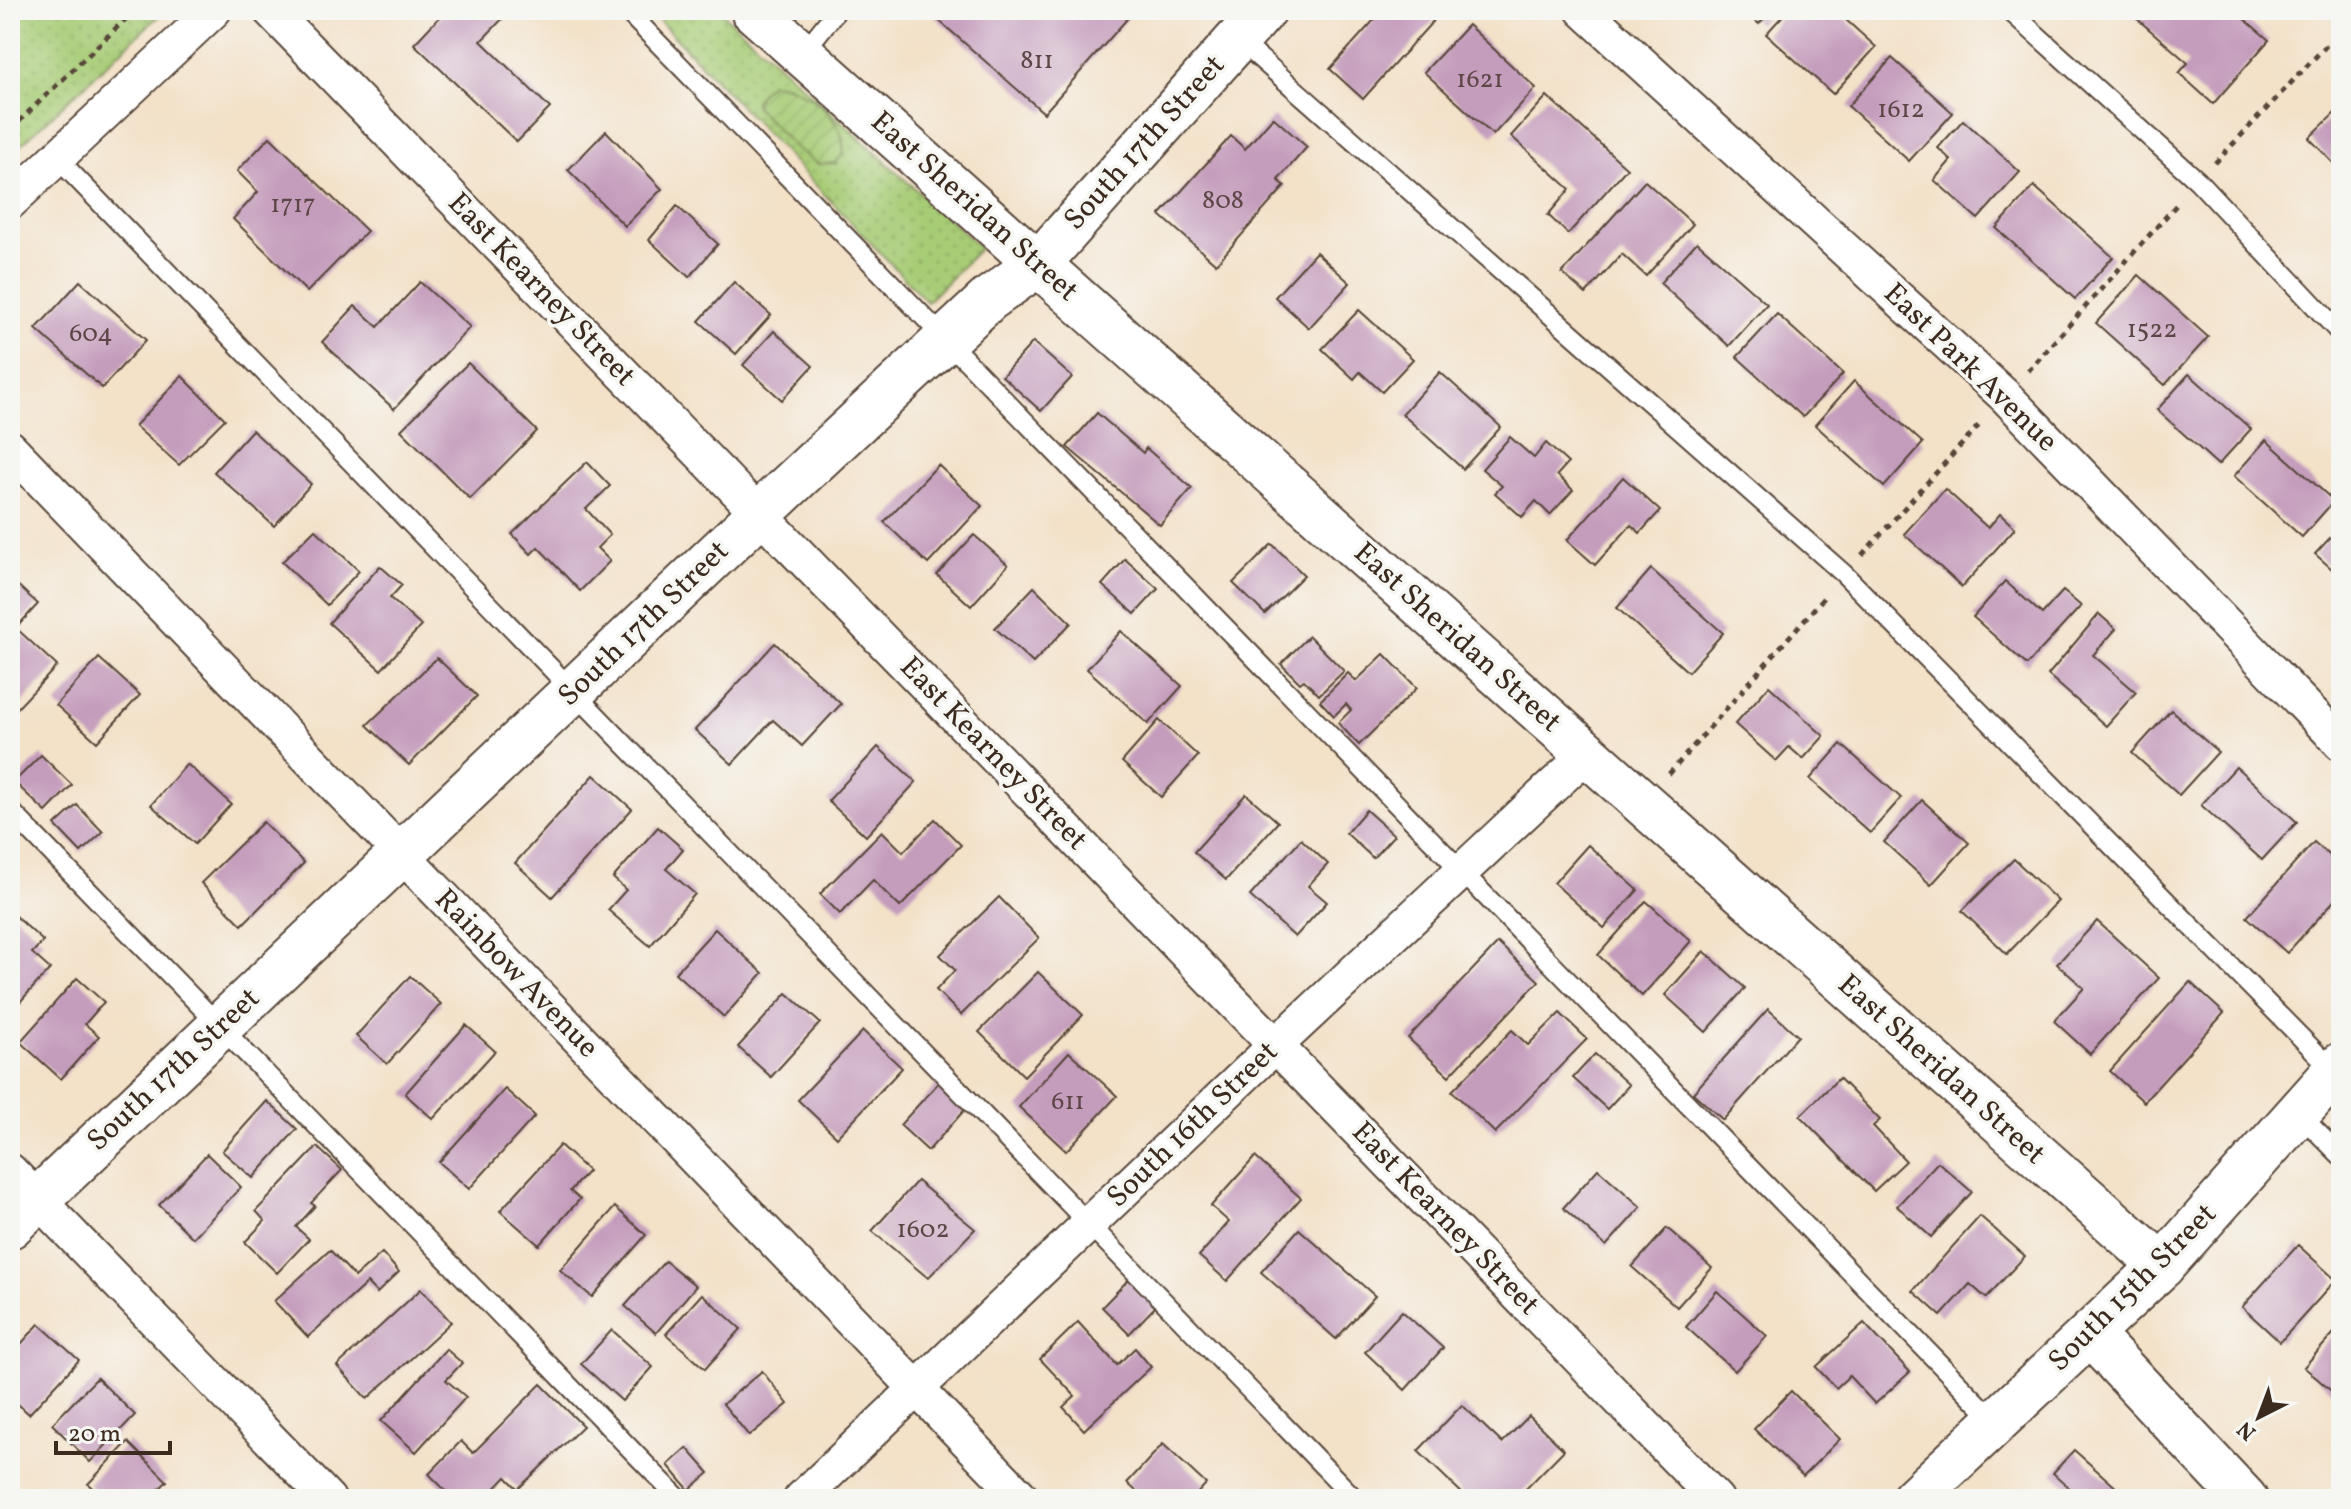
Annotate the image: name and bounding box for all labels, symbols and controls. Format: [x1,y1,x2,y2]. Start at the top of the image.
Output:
house number: 811 [1020,43,1054,79]
street label: South 17th Street [1055,46,1235,240]
house number: 1621 [1456,62,1504,98]
house number: 1612 [1877,92,1925,128]
street label: East Sheridan Street [861,102,1087,312]
house number: 808 [1202,183,1244,219]
street label: East Kearney Street [437,184,645,396]
house number: 1717 [270,187,316,223]
street label: East Park Avenue [1873,274,2067,462]
house number: 1522 [2127,312,2177,348]
house number: 604 [69,316,113,352]
street label: South 17th Street [549,531,739,717]
street label: East Sheridan Street [1344,533,1570,743]
street label: East Kearney Street [889,648,1097,860]
street label: Rainbow Avenue [424,880,608,1068]
street label: East Sheridan Street [1828,965,2054,1175]
street label: South 17th Street [78,979,270,1161]
street label: South 16th Street [1098,1032,1288,1218]
house number: 611 [1051,1084,1085,1120]
street label: East Kearney Street [1341,1113,1549,1325]
street label: South 15th Street [2039,1194,2227,1382]
house number: 1602 [897,1212,949,1248]
north arrow [2219,1377,2299,1457]
scale bar [56,1405,170,1455]
text: N [2231,1413,2264,1447]
text: 20 m [68,1418,121,1452]

